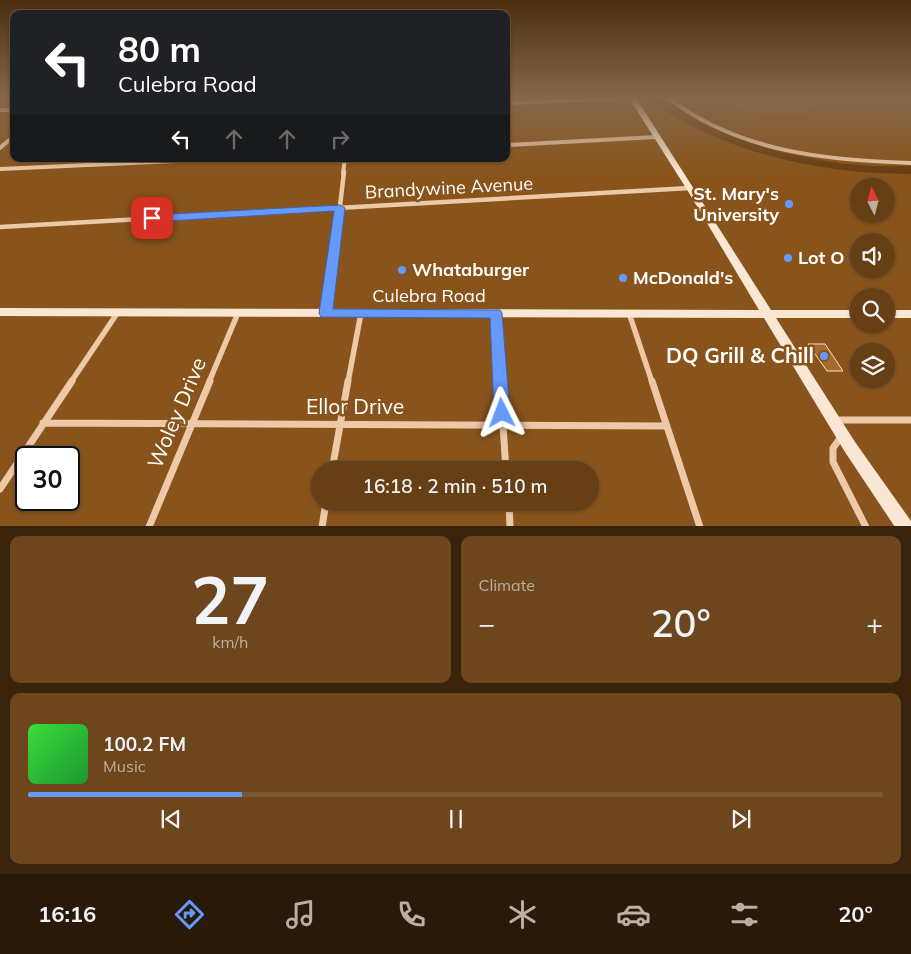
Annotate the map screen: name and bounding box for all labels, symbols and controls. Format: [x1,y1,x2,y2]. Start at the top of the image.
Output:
text: 80 m [118,27,201,71]
icon: left [35,30,100,95]
text: Culebra Road [118,70,257,98]
icon: left [167,125,195,153]
icon: ahead [220,125,248,153]
icon: ahead [273,125,301,153]
icon: right [326,125,354,153]
street label: Brandywine Avenue [364,172,534,203]
north arrow [850,178,895,222]
map controls [850,178,895,388]
place label: St. Mary's University [693,182,779,226]
pin [131,197,173,239]
marker: St. Mary's University [783,198,795,210]
icon: arrive [138,204,166,232]
button: sound [850,233,895,278]
place label: Lot O [798,246,844,269]
marker: Lot O [782,252,794,264]
place label: Whataburger [412,258,530,281]
marker: Whataburger [396,264,408,276]
place label: McDonald's [633,266,733,289]
marker: McDonald's [617,272,629,284]
street label: Culebra Road [372,284,486,307]
button: search [850,288,895,333]
place label: DQ Grill & Chill [666,342,814,368]
button: layers [850,343,895,388]
marker: DQ Grill & Chill [818,350,830,362]
street label: Woley Drive [141,353,211,472]
position arrow [475,386,527,438]
street label: Ellor Drive [306,393,404,419]
speed limit sign: 30 [15,446,80,511]
text: 16:18 · 2 min · 510 m [362,474,548,498]
text: 27 [191,559,269,640]
text: Climate [479,575,535,595]
text: 20° [651,599,711,647]
text: − [479,606,495,641]
text: + [866,606,883,641]
text: km/h [212,632,248,652]
text: 100.2 FM [103,732,186,756]
text: Music [103,756,146,776]
icon: previous [157,805,185,833]
icon: pause [442,805,470,833]
icon: next [727,805,755,833]
icon: directions [172,897,207,932]
icon: music [283,897,318,932]
icon: phone [394,897,429,932]
icon: climate [505,897,540,932]
icon: car [616,897,651,932]
icon: filters [727,897,762,932]
text: 16:16 [38,900,96,928]
text: 20° [838,900,873,928]

